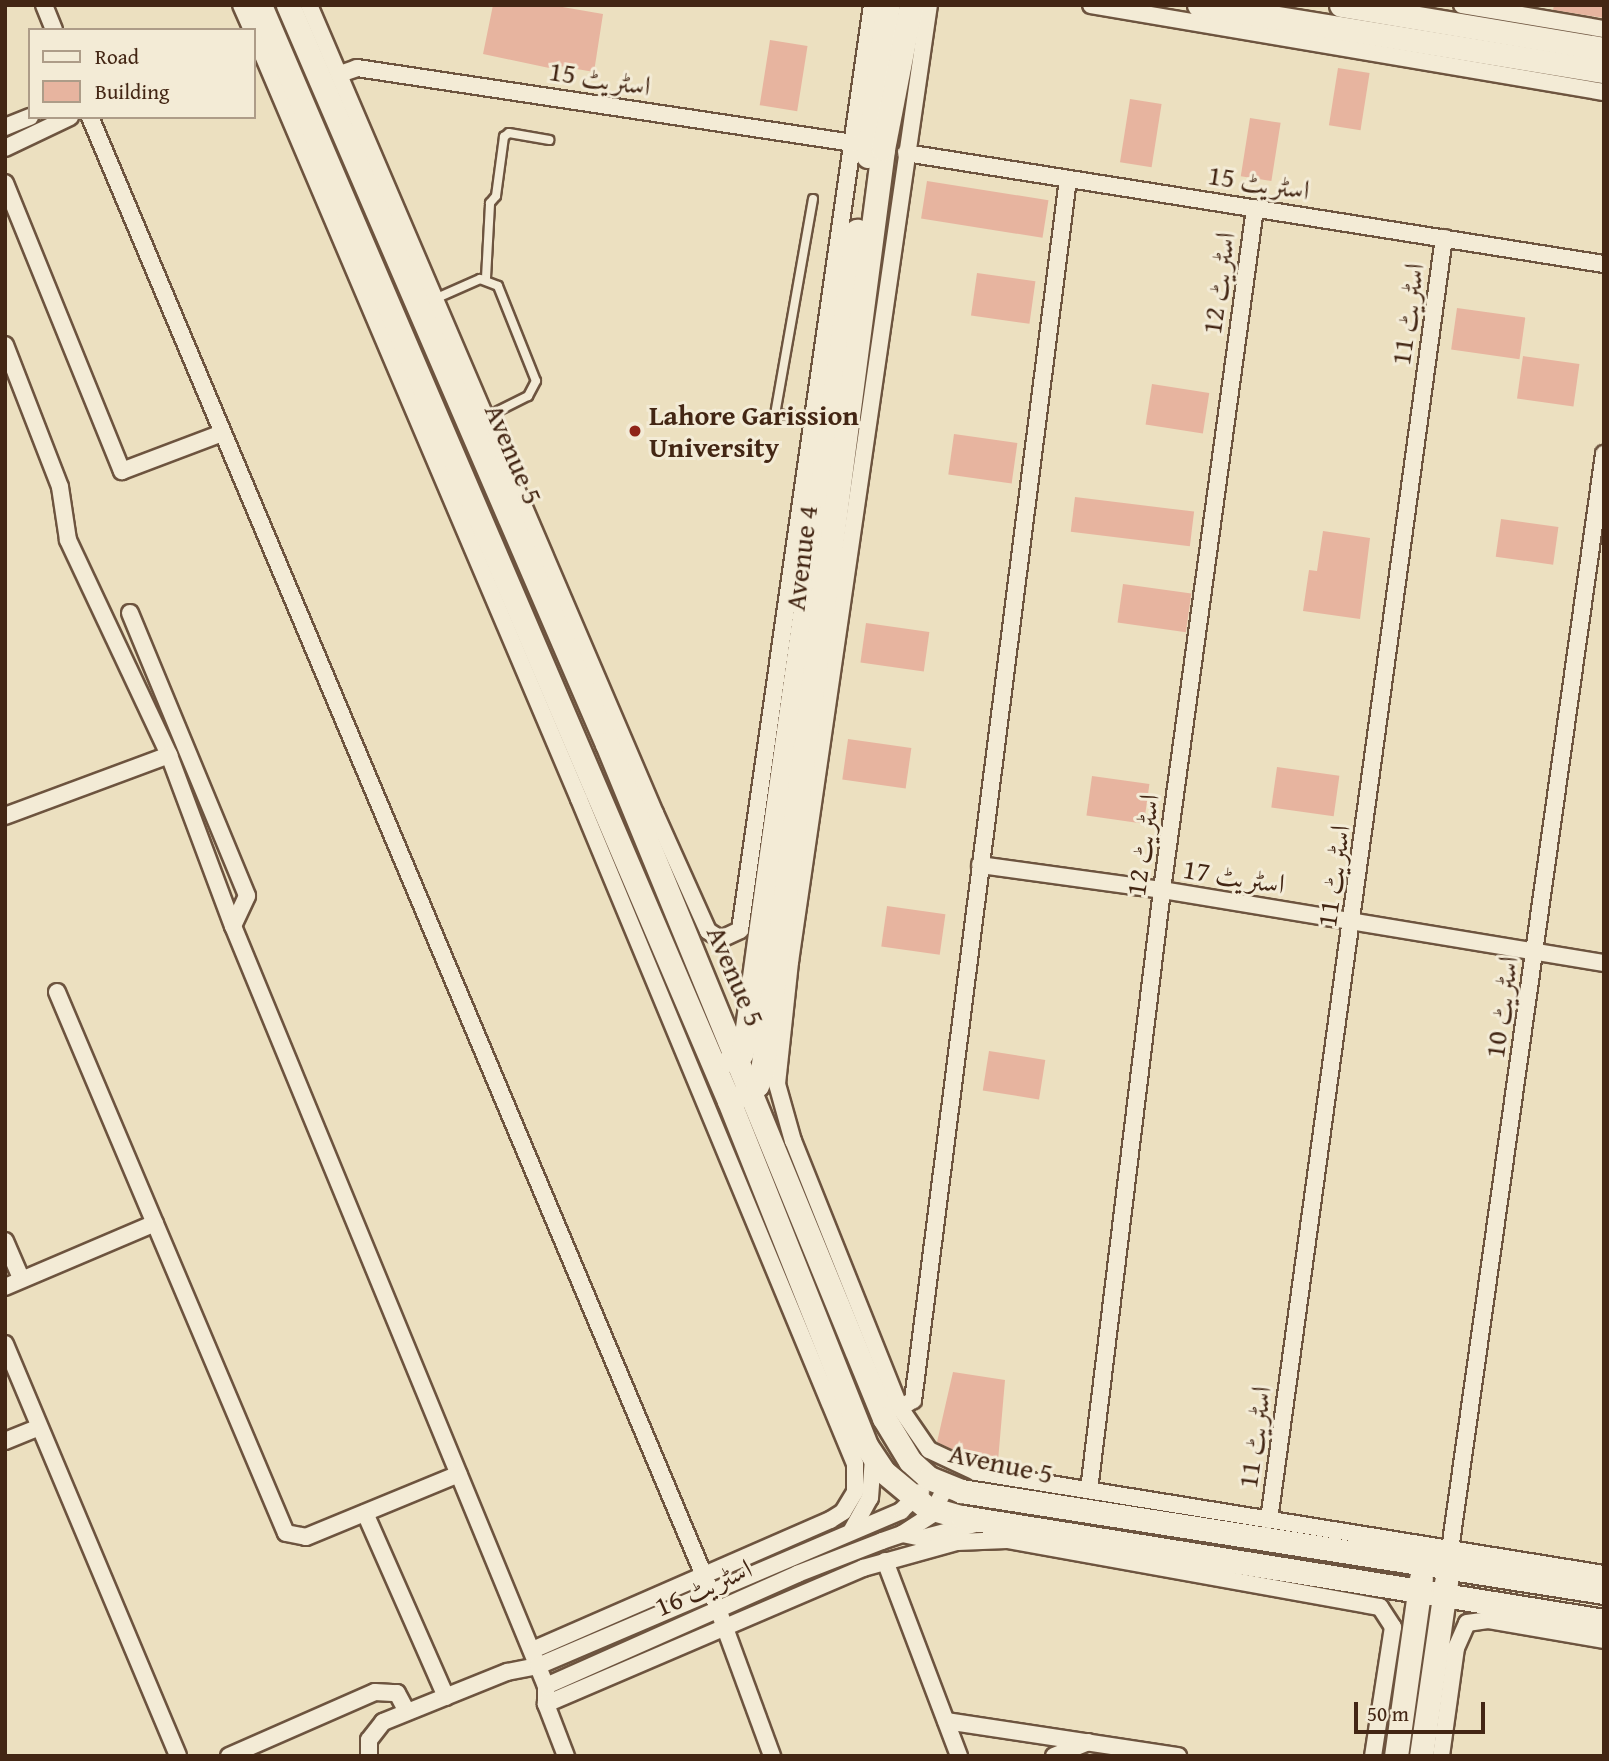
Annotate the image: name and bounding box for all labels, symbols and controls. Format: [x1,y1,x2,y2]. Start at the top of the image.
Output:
legend [28,28,256,119]
text: Road [95,41,139,72]
street label: اسٹریٹ 15 [547,53,653,103]
text: Building [95,76,169,107]
street label: اسٹریٹ 15 [1206,157,1312,207]
street label: اسٹریٹ 12 [1194,230,1242,336]
street label: اسٹریٹ 11 [1383,261,1431,367]
place label: Lahore Garission University [649,398,859,464]
street label: Avenue 5 [478,399,550,509]
marker: Lahore Garission University [627,423,643,439]
street label: Avenue 4 [778,504,824,612]
street label: اسٹریٹ 12 [1118,792,1166,898]
street label: اسٹریٹ 11 [1309,823,1357,929]
street label: اسٹریٹ 17 [1181,851,1287,901]
street label: Avenue 5 [700,921,772,1031]
street label: اسٹریٹ 10 [1477,954,1525,1060]
street label: اسٹریٹ 11 [1230,1384,1278,1490]
street label: Avenue 5 [946,1436,1056,1490]
street label: اسٹریٹ 16 [649,1551,757,1623]
scale bar [1357,1688,1488,1732]
text: 50 m [1367,1698,1409,1729]

